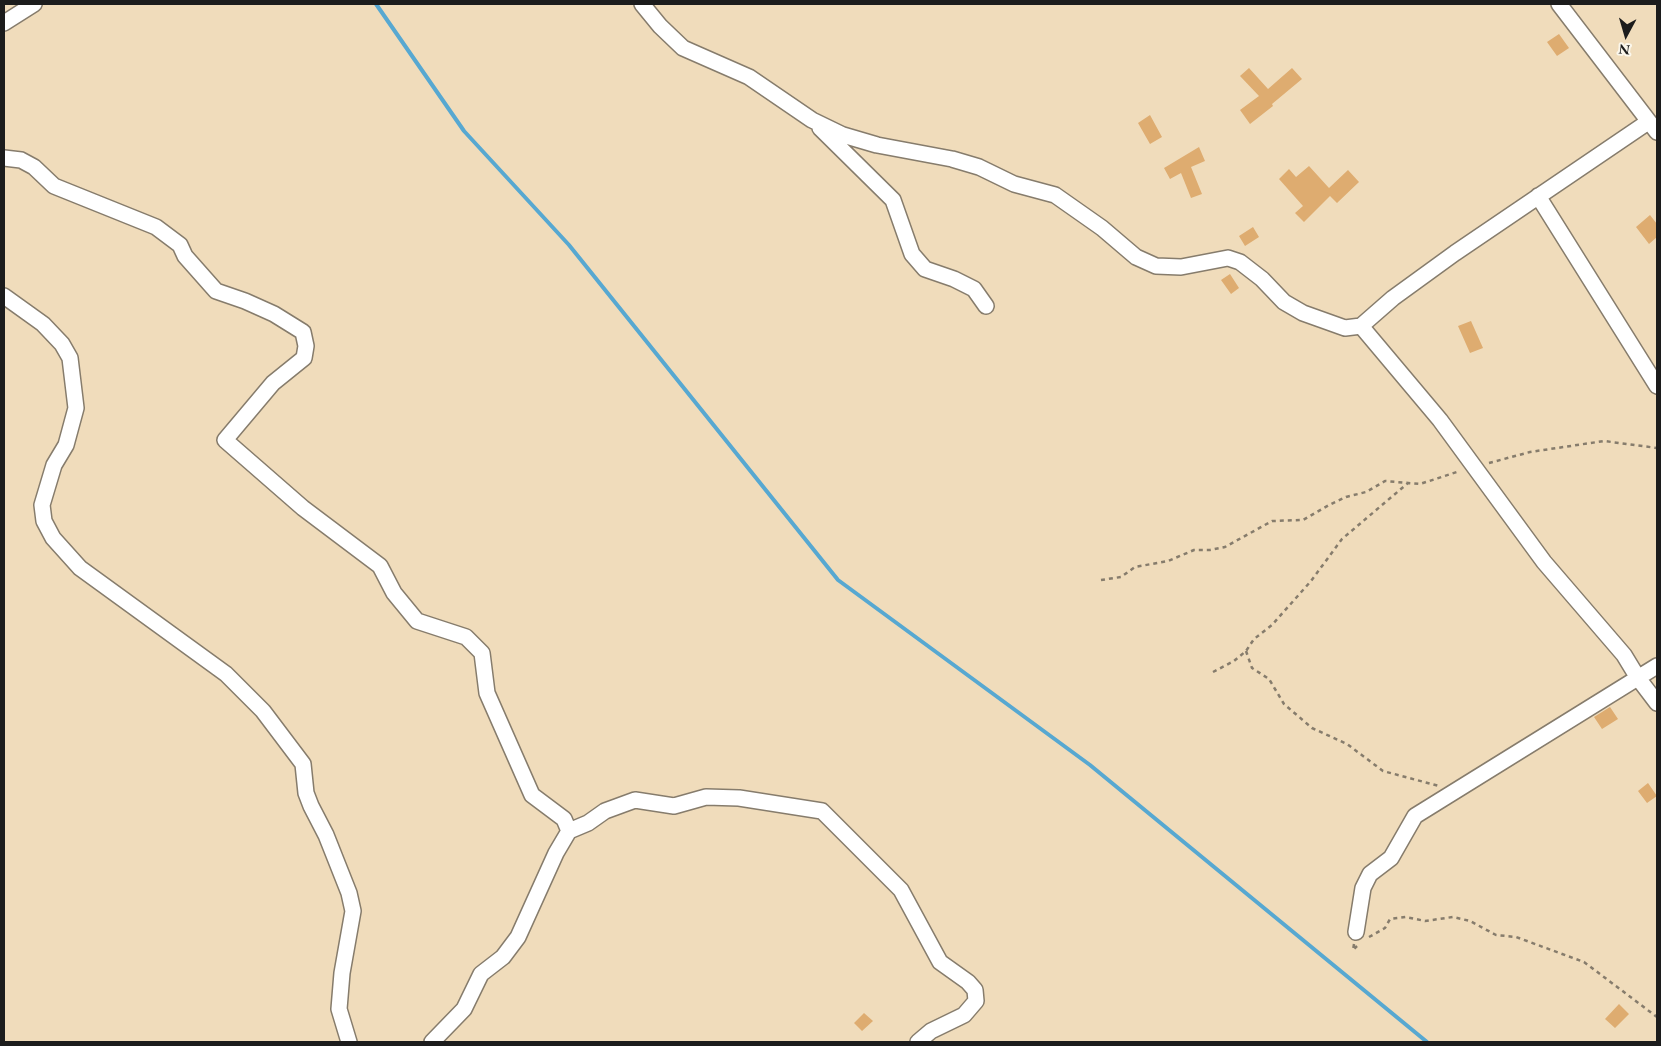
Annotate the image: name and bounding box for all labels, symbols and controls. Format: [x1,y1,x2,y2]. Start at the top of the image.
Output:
north arrow [1601,10,1651,60]
text: N [1618,40,1631,59]

